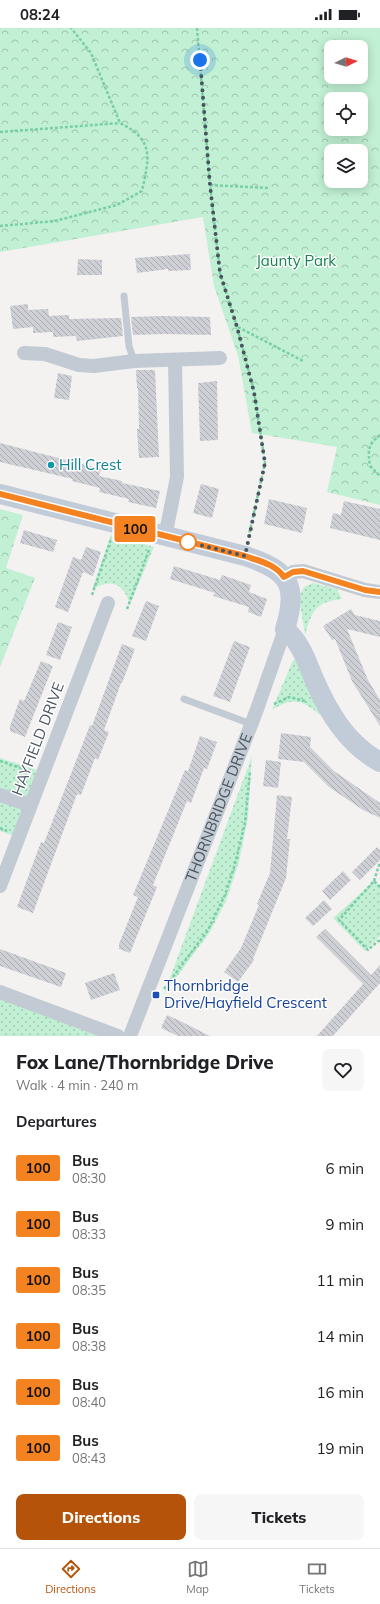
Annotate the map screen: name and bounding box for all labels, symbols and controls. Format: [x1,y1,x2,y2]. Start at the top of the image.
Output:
text: 08:24 [20,5,60,24]
north arrow [324,40,368,84]
map controls [324,40,368,188]
your location [190,50,210,70]
button: locate [324,92,368,136]
button: layers [324,144,368,188]
park label: Jaunty Park [256,251,336,270]
place label: Hill Crest [59,455,122,474]
marker: Hill Crest [46,460,56,470]
line badge: 100 [112,516,158,542]
text: 100 [122,520,148,538]
unlabelled marker [179,533,197,551]
street label: HAYFIELD DRIVE [7,679,68,798]
street label: THORNBRIDGE DRIVE [181,730,256,885]
place label: Thornbridge Drive/Hayfield Crescent [164,976,327,1012]
marker: Thornbridge Drive/Hayfield Crescent [151,990,161,1000]
button: heart [322,1049,364,1091]
text: Fox Lane/Thornbridge Drive [16,1050,274,1074]
text: Walk · 4 min · 240 m [16,1077,138,1093]
text: Departures [16,1112,97,1131]
text: Bus [72,1151,99,1170]
text: 100 [25,1159,51,1177]
text: 6 min [326,1159,364,1178]
text: 08:30 [72,1170,106,1186]
text: Bus [72,1207,99,1226]
text: 100 [25,1215,51,1233]
text: 9 min [326,1215,364,1234]
text: 08:33 [72,1226,106,1242]
text: Bus [72,1263,99,1282]
text: 100 [25,1271,51,1289]
text: 11 min [317,1271,364,1290]
text: 08:35 [72,1282,106,1298]
text: Bus [72,1319,99,1338]
text: 100 [25,1327,51,1345]
text: 14 min [317,1327,364,1346]
text: 08:38 [72,1338,106,1354]
text: Bus [72,1375,99,1394]
text: 100 [25,1383,51,1401]
text: 16 min [317,1383,364,1402]
text: 08:40 [72,1394,106,1410]
text: Bus [72,1431,99,1450]
text: 100 [25,1439,51,1457]
text: 19 min [317,1439,364,1458]
text: 08:43 [72,1450,106,1466]
button: Directions [16,1494,186,1540]
button: Tickets [194,1494,364,1540]
tab: Directions [45,1558,96,1596]
tab: Map [186,1558,209,1596]
tab: Tickets [299,1558,335,1596]

